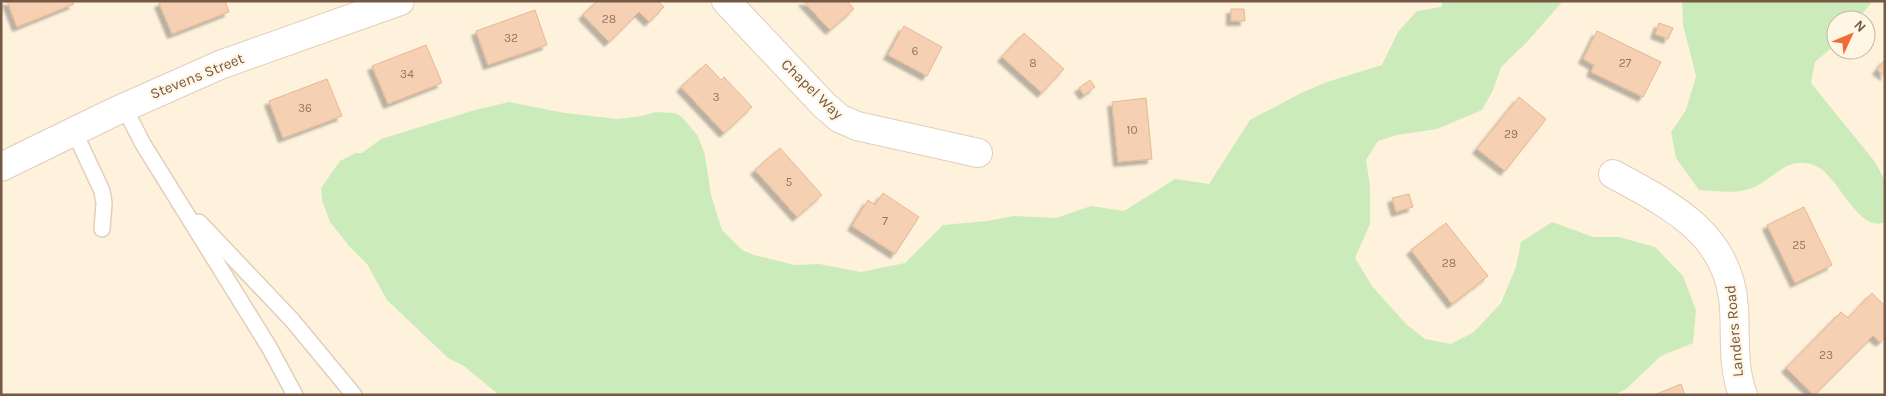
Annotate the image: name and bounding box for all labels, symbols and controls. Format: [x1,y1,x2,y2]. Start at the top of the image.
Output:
north arrow [1826,10,1876,60]
house number: 28 [602,12,616,26]
text: N [1850,17,1870,36]
house number: 32 [504,31,518,45]
house number: 6 [912,44,919,58]
street label: Stevens Street [148,49,247,103]
street label: Chapel Way [777,55,847,123]
house number: 8 [1029,56,1037,70]
house number: 27 [1619,56,1632,70]
house number: 34 [400,67,414,81]
house number: 3 [712,90,720,104]
house number: 36 [298,101,312,115]
house number: 10 [1126,123,1138,137]
house number: 29 [1504,127,1518,141]
house number: 5 [786,175,793,189]
house number: 7 [882,214,888,228]
house number: 25 [1792,238,1806,252]
house number: 28 [1442,256,1456,270]
street label: Landers Road [1721,284,1747,378]
house number: 23 [1819,348,1833,362]

